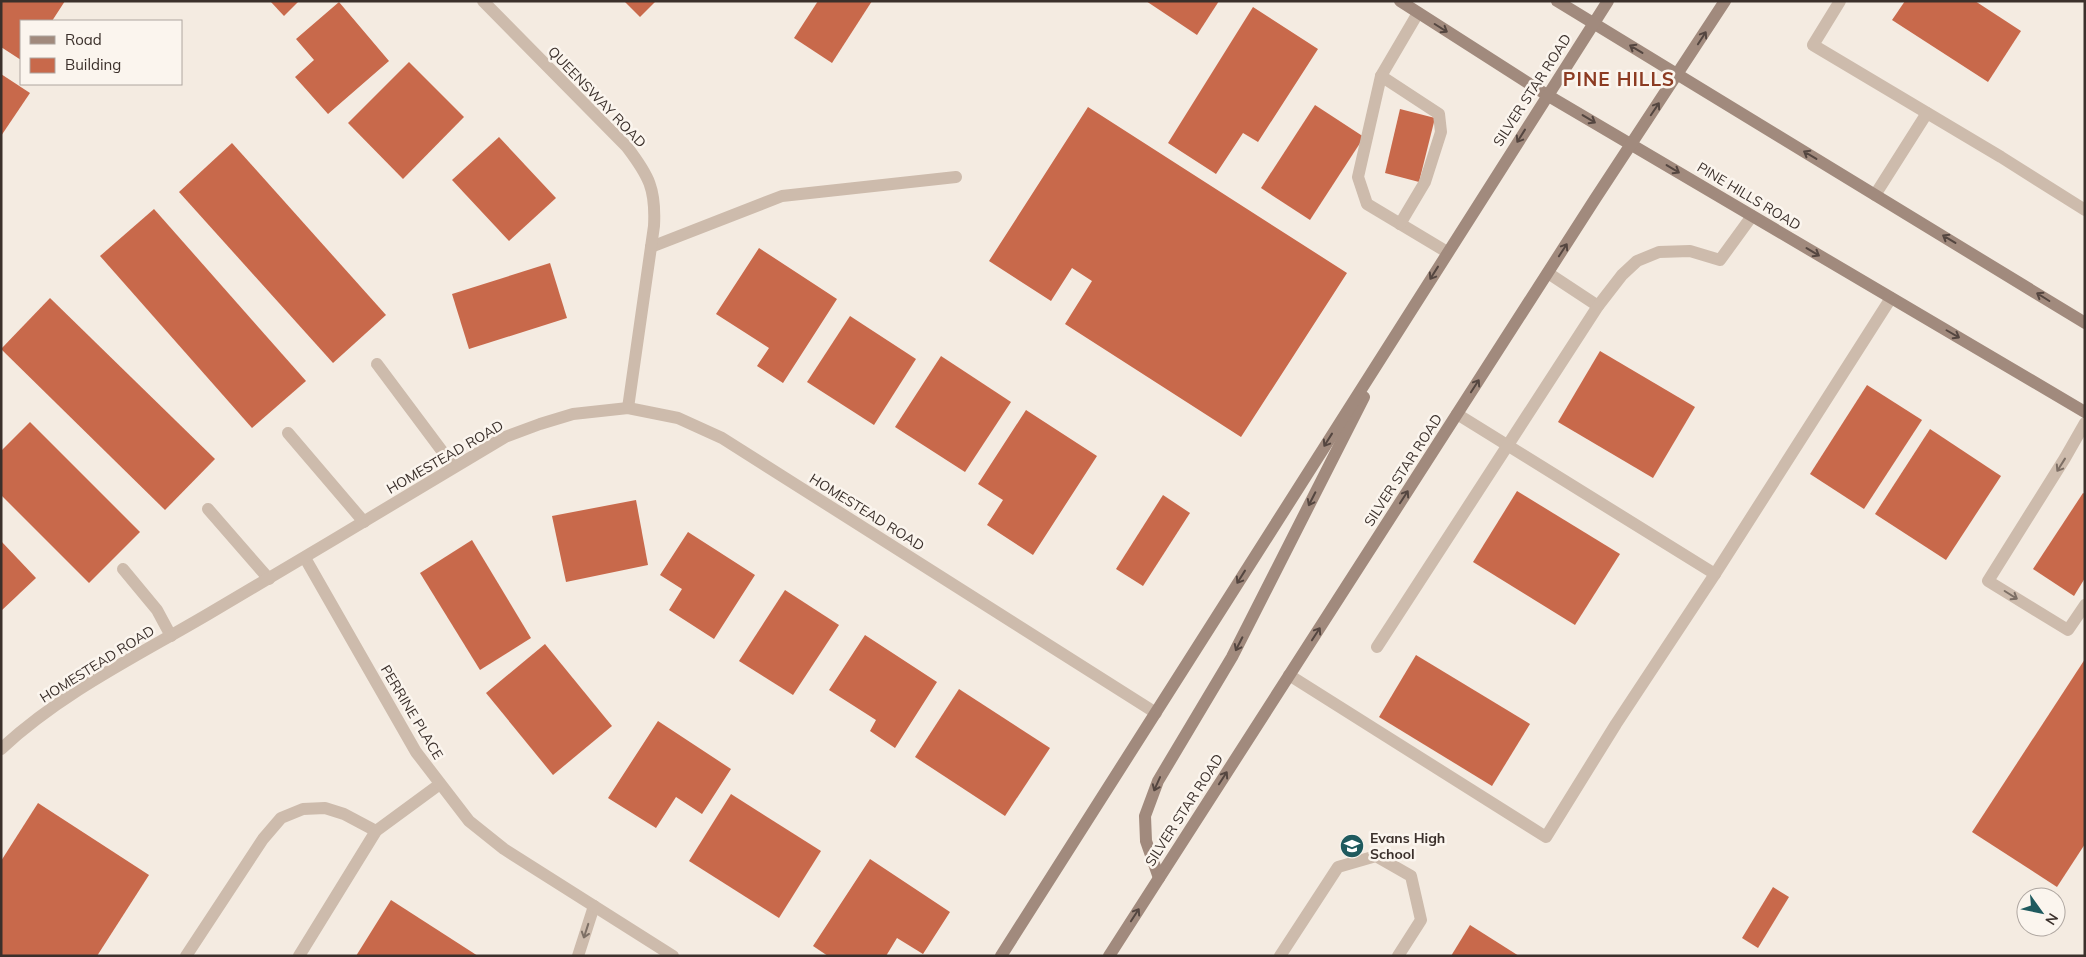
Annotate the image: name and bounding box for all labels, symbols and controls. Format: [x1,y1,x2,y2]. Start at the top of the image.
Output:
legend [20,20,182,85]
one-way arrow [1434,23,1448,33]
text: Road [65,30,102,49]
street label: SILVER STAR ROAD [1489,30,1575,150]
one-way arrow [1697,31,1707,45]
street label: QUEENSWAY ROAD [544,43,650,151]
one-way arrow [1630,43,1644,53]
text: Building [65,55,121,74]
district label: PINE HILLS [1563,67,1675,91]
one-way arrow [1649,102,1660,116]
one-way arrow [1581,115,1596,125]
one-way arrow [1516,128,1526,142]
one-way arrow [1804,150,1818,160]
street label: PINE HILLS ROAD [1694,158,1804,234]
one-way arrow [1666,164,1681,174]
one-way arrow [1942,234,1956,244]
one-way arrow [1558,243,1568,257]
one-way arrow [1805,247,1819,257]
one-way arrow [1428,266,1439,280]
one-way arrow [2037,292,2051,302]
one-way arrow [1945,330,1959,340]
one-way arrow [1470,380,1480,394]
street label: SILVER STAR ROAD [1360,410,1446,530]
street label: HOMESTEAD ROAD [383,416,507,498]
one-way arrow [1323,433,1334,447]
one-way arrow [2055,458,2065,472]
street label: HOMESTEAD ROAD [806,469,928,555]
one-way arrow [1307,491,1317,506]
one-way arrow [1399,491,1409,505]
one-way arrow [1236,570,1246,584]
one-way arrow [2003,590,2017,600]
street label: HOMESTEAD ROAD [36,621,158,707]
one-way arrow [1310,627,1321,641]
one-way arrow [1234,636,1244,651]
street label: PERRINE PLACE [377,661,447,763]
street label: SILVER STAR ROAD [1141,750,1227,870]
one-way arrow [1218,771,1228,785]
one-way arrow [1152,776,1162,791]
place label: Evans High School [1370,829,1445,863]
school or university icon: Evans High School [1339,833,1365,859]
north arrow [2016,887,2066,937]
one-way arrow [1130,908,1140,922]
text: N [2041,910,2062,928]
one-way arrow [581,923,591,939]

